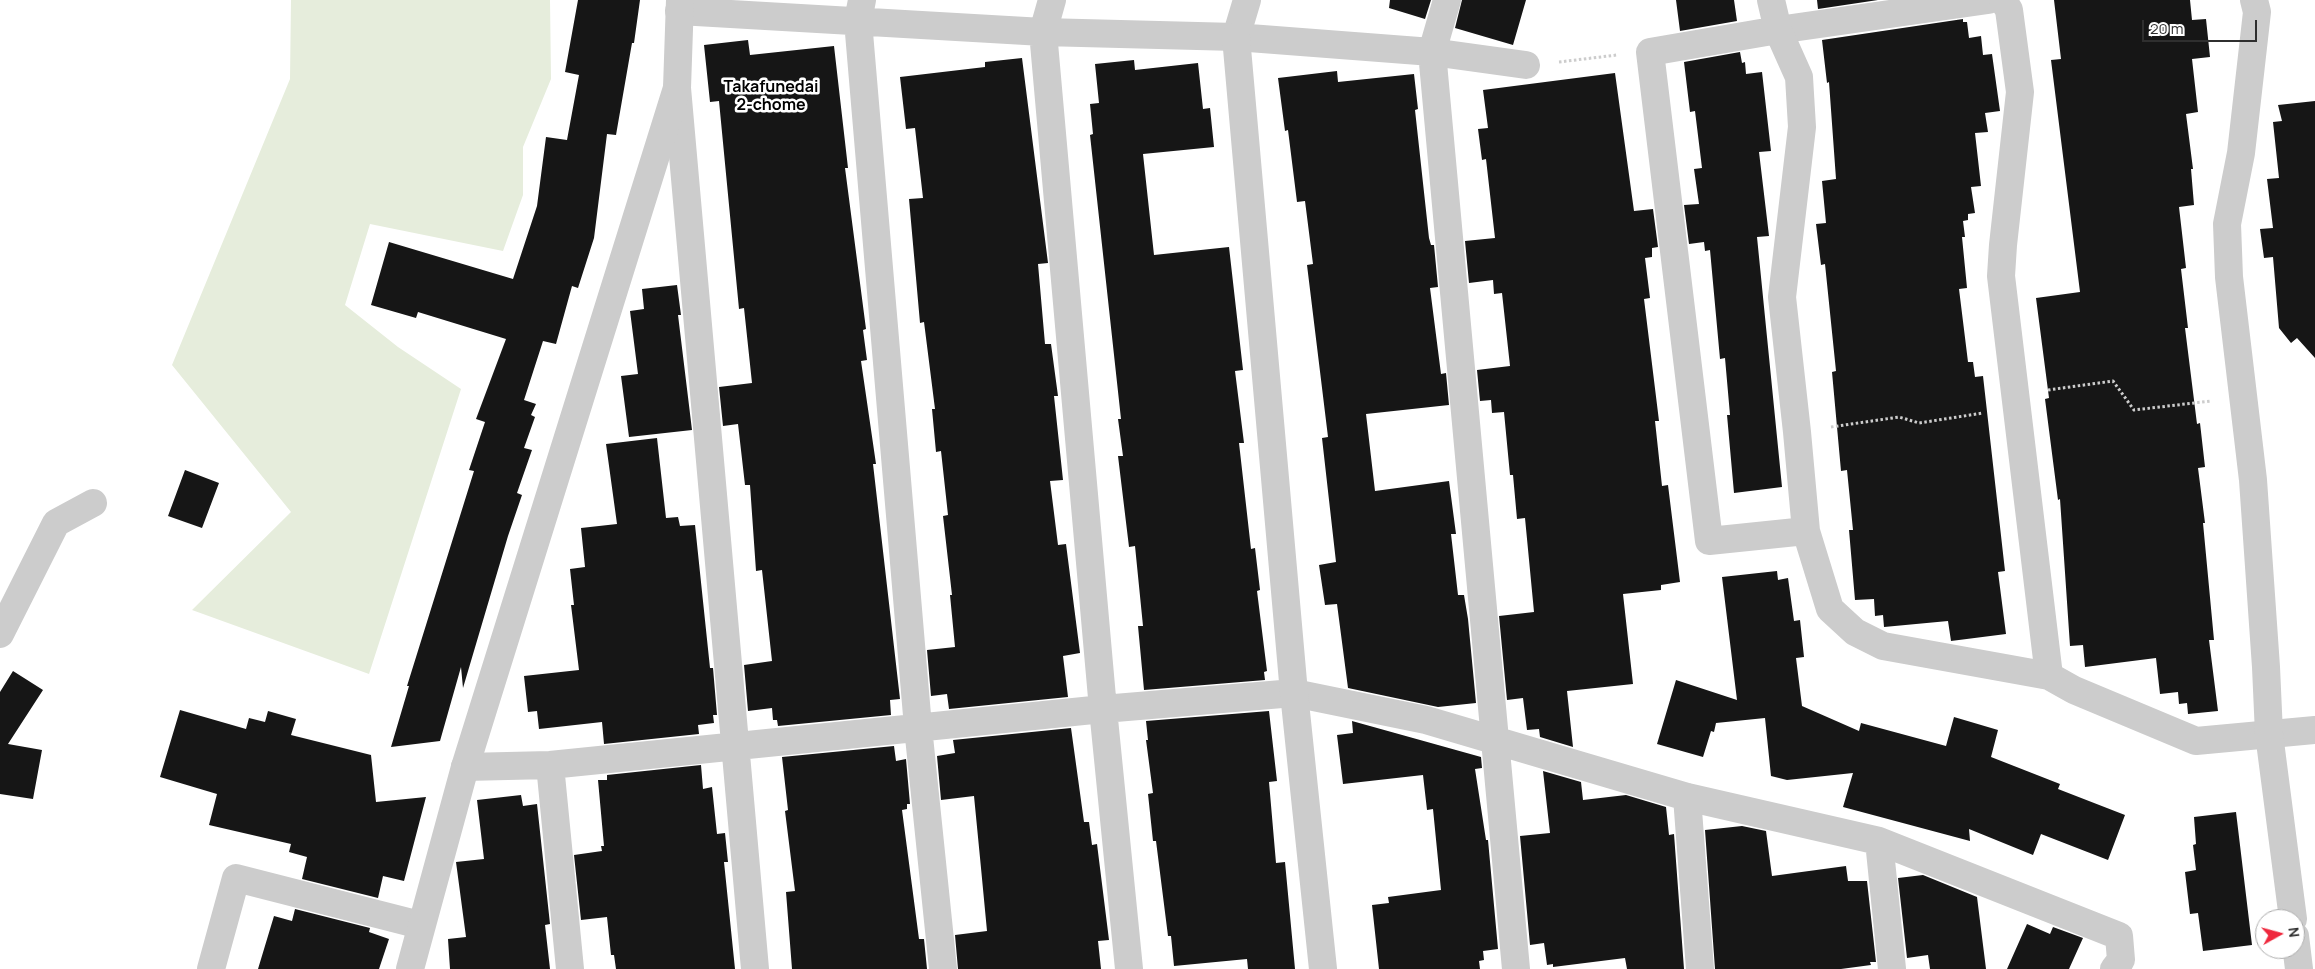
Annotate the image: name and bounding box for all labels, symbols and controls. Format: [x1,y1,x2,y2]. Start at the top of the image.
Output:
scale bar [2145,10,2260,42]
text: 20 m [2150,18,2183,39]
district label: Takafunedai 2-chome [724,78,818,116]
north arrow [2255,909,2305,959]
text: N [2284,926,2304,938]

